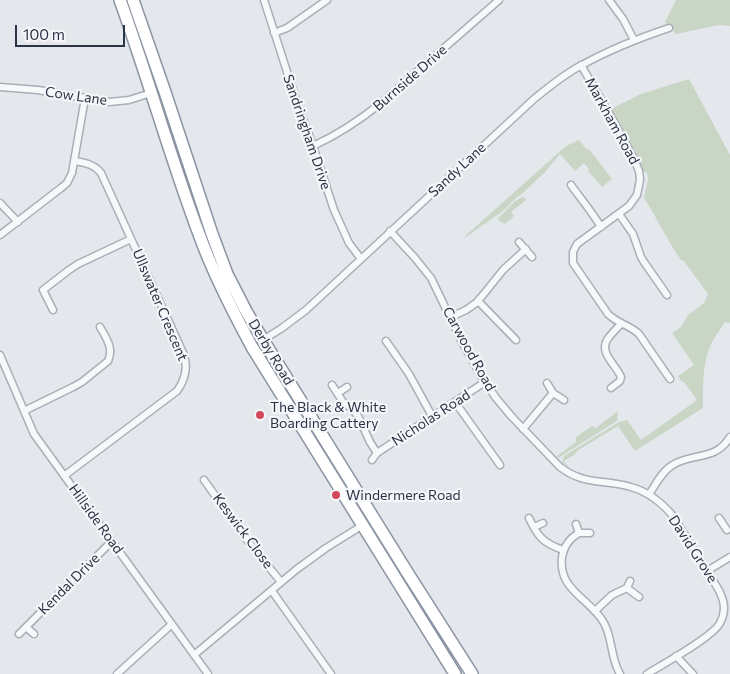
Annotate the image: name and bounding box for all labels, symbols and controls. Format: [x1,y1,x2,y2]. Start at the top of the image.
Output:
scale bar [18,15,128,47]
text: 100 m [23,25,65,43]
street label: Burnside Drive [370,41,450,115]
street label: Sandringham Drive [279,72,335,192]
street label: Markham Road [581,75,643,167]
street label: Cow Lane [44,83,108,109]
street label: Sandy Lane [425,139,489,201]
street label: Ullswater Crescent [129,246,191,364]
street label: Carwood Road [439,304,499,394]
street label: Derby Road [245,316,297,388]
street label: Nicholas Road [389,386,473,450]
place label: The Black & White Boarding Cattery [270,399,386,432]
marker: The Black & White Boarding Cattery [254,409,266,421]
street label: Hillside Road [65,481,127,557]
place label: Windermere Road [346,487,461,503]
marker: Windermere Road [330,489,342,501]
street label: Keswick Close [209,490,277,572]
street label: David Grove [665,512,721,586]
street label: Kendal Drive [35,550,103,618]

